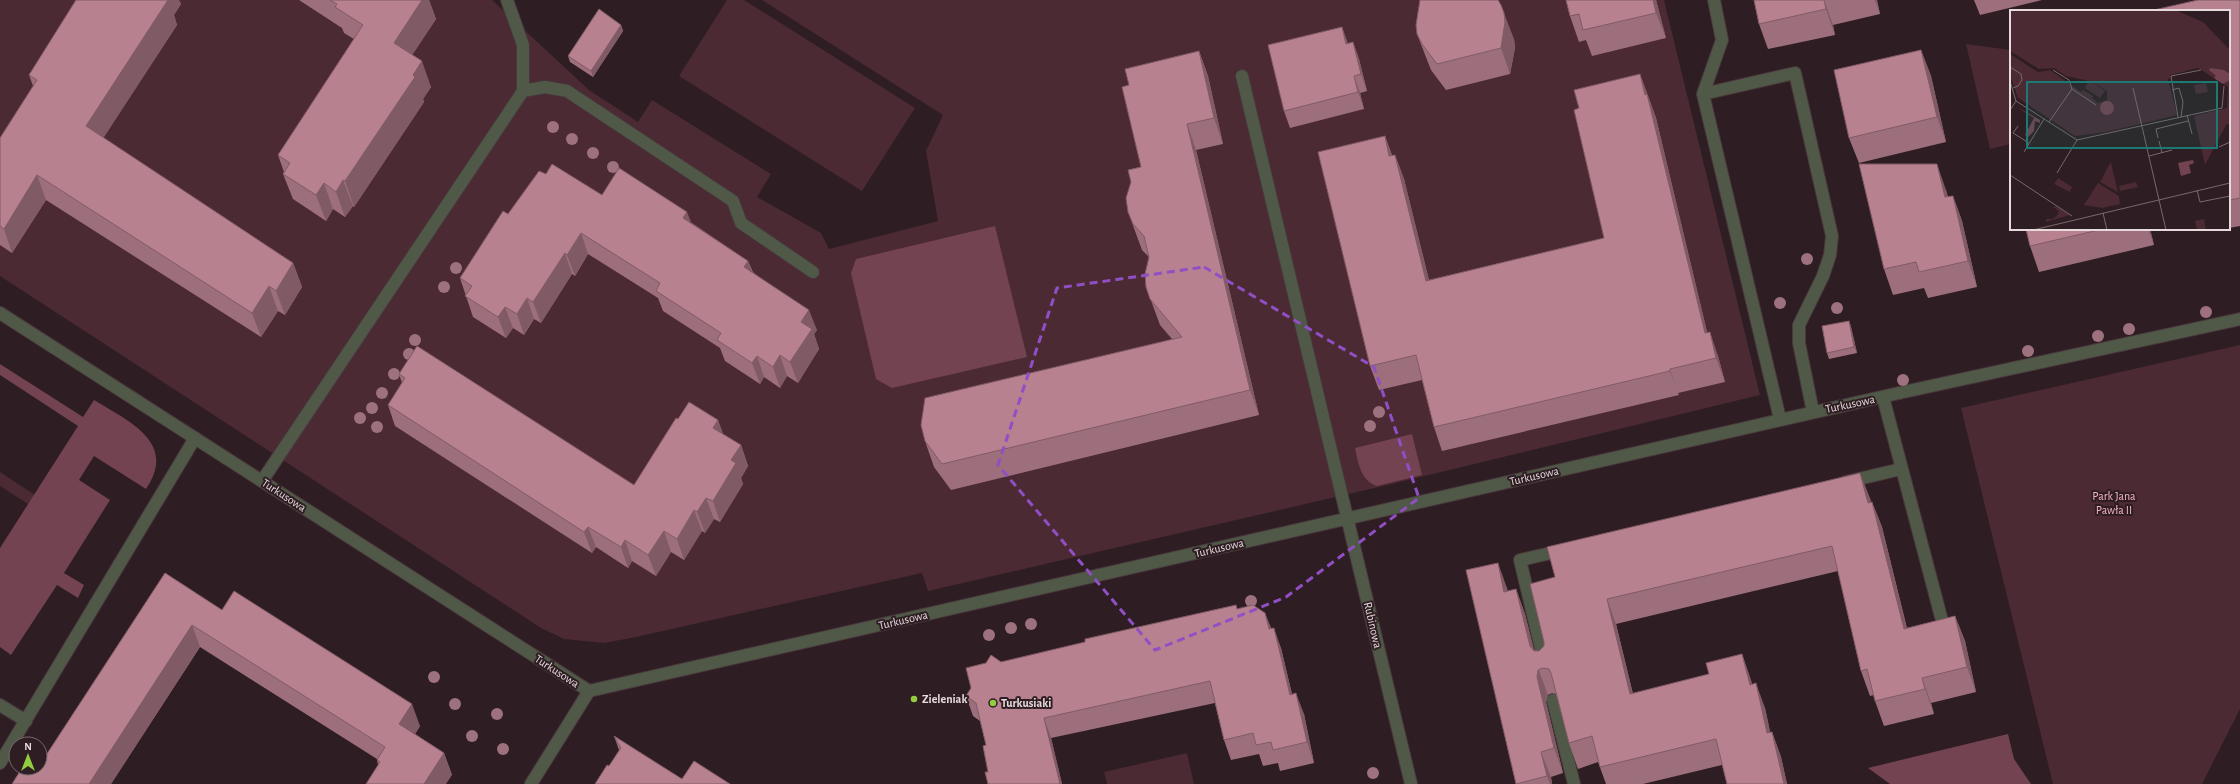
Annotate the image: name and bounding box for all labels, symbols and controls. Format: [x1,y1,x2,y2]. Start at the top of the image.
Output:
inset map [2010,10,2230,230]
street label: Turkusowa [1824,393,1876,415]
street label: Turkusowa [1508,464,1560,487]
street label: Turkusowa [260,476,309,514]
park label: Park Jana Pawła II [2092,490,2136,516]
street label: Turkusowa [1193,536,1245,559]
street label: Rubinowa [1362,601,1384,650]
street label: Turkusowa [877,608,929,631]
street label: Turkusowa [533,652,582,690]
place label: Zieleniak [922,693,967,705]
marker: Zieleniak [909,694,919,704]
place label: Turkusiaki [1001,697,1051,709]
marker: Turkusiaki [988,698,998,708]
north arrow [8,736,48,776]
text: N [24,741,32,752]

